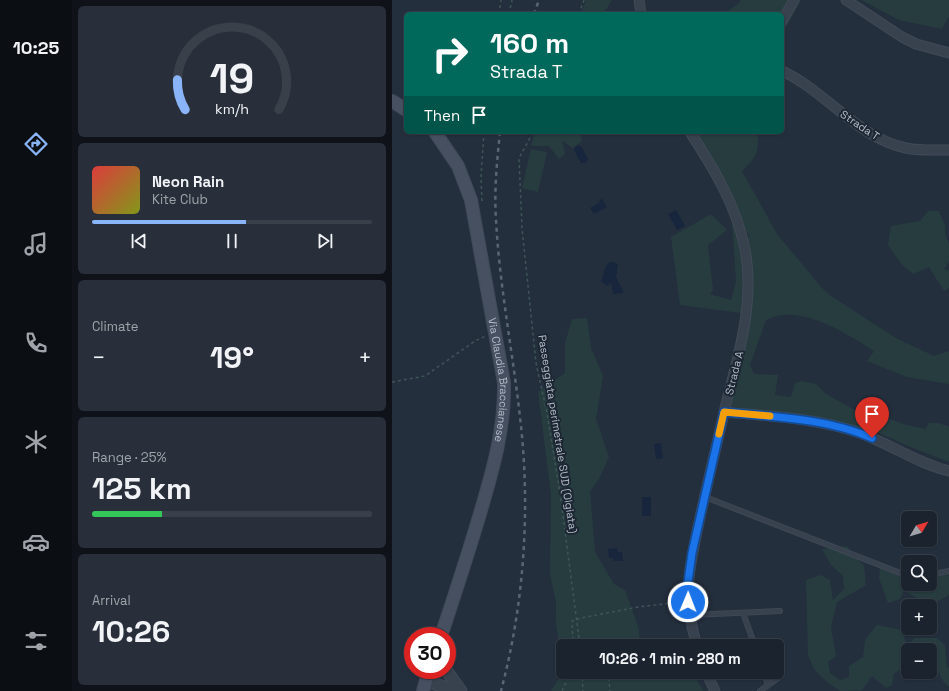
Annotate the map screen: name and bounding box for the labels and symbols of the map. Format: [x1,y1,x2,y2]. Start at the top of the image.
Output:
street label: Strada T [838,107,883,143]
street label: Via Claudia Braccianese [485,317,511,443]
street label: Passeggiata perimetrale SUD (Olgiata) [535,334,581,534]
street label: Strada A [722,349,746,397]
pin [855,397,889,438]
north arrow [901,511,937,547]
position arrow [667,581,709,623]
speed limit sign: 30 [404,627,456,679]

